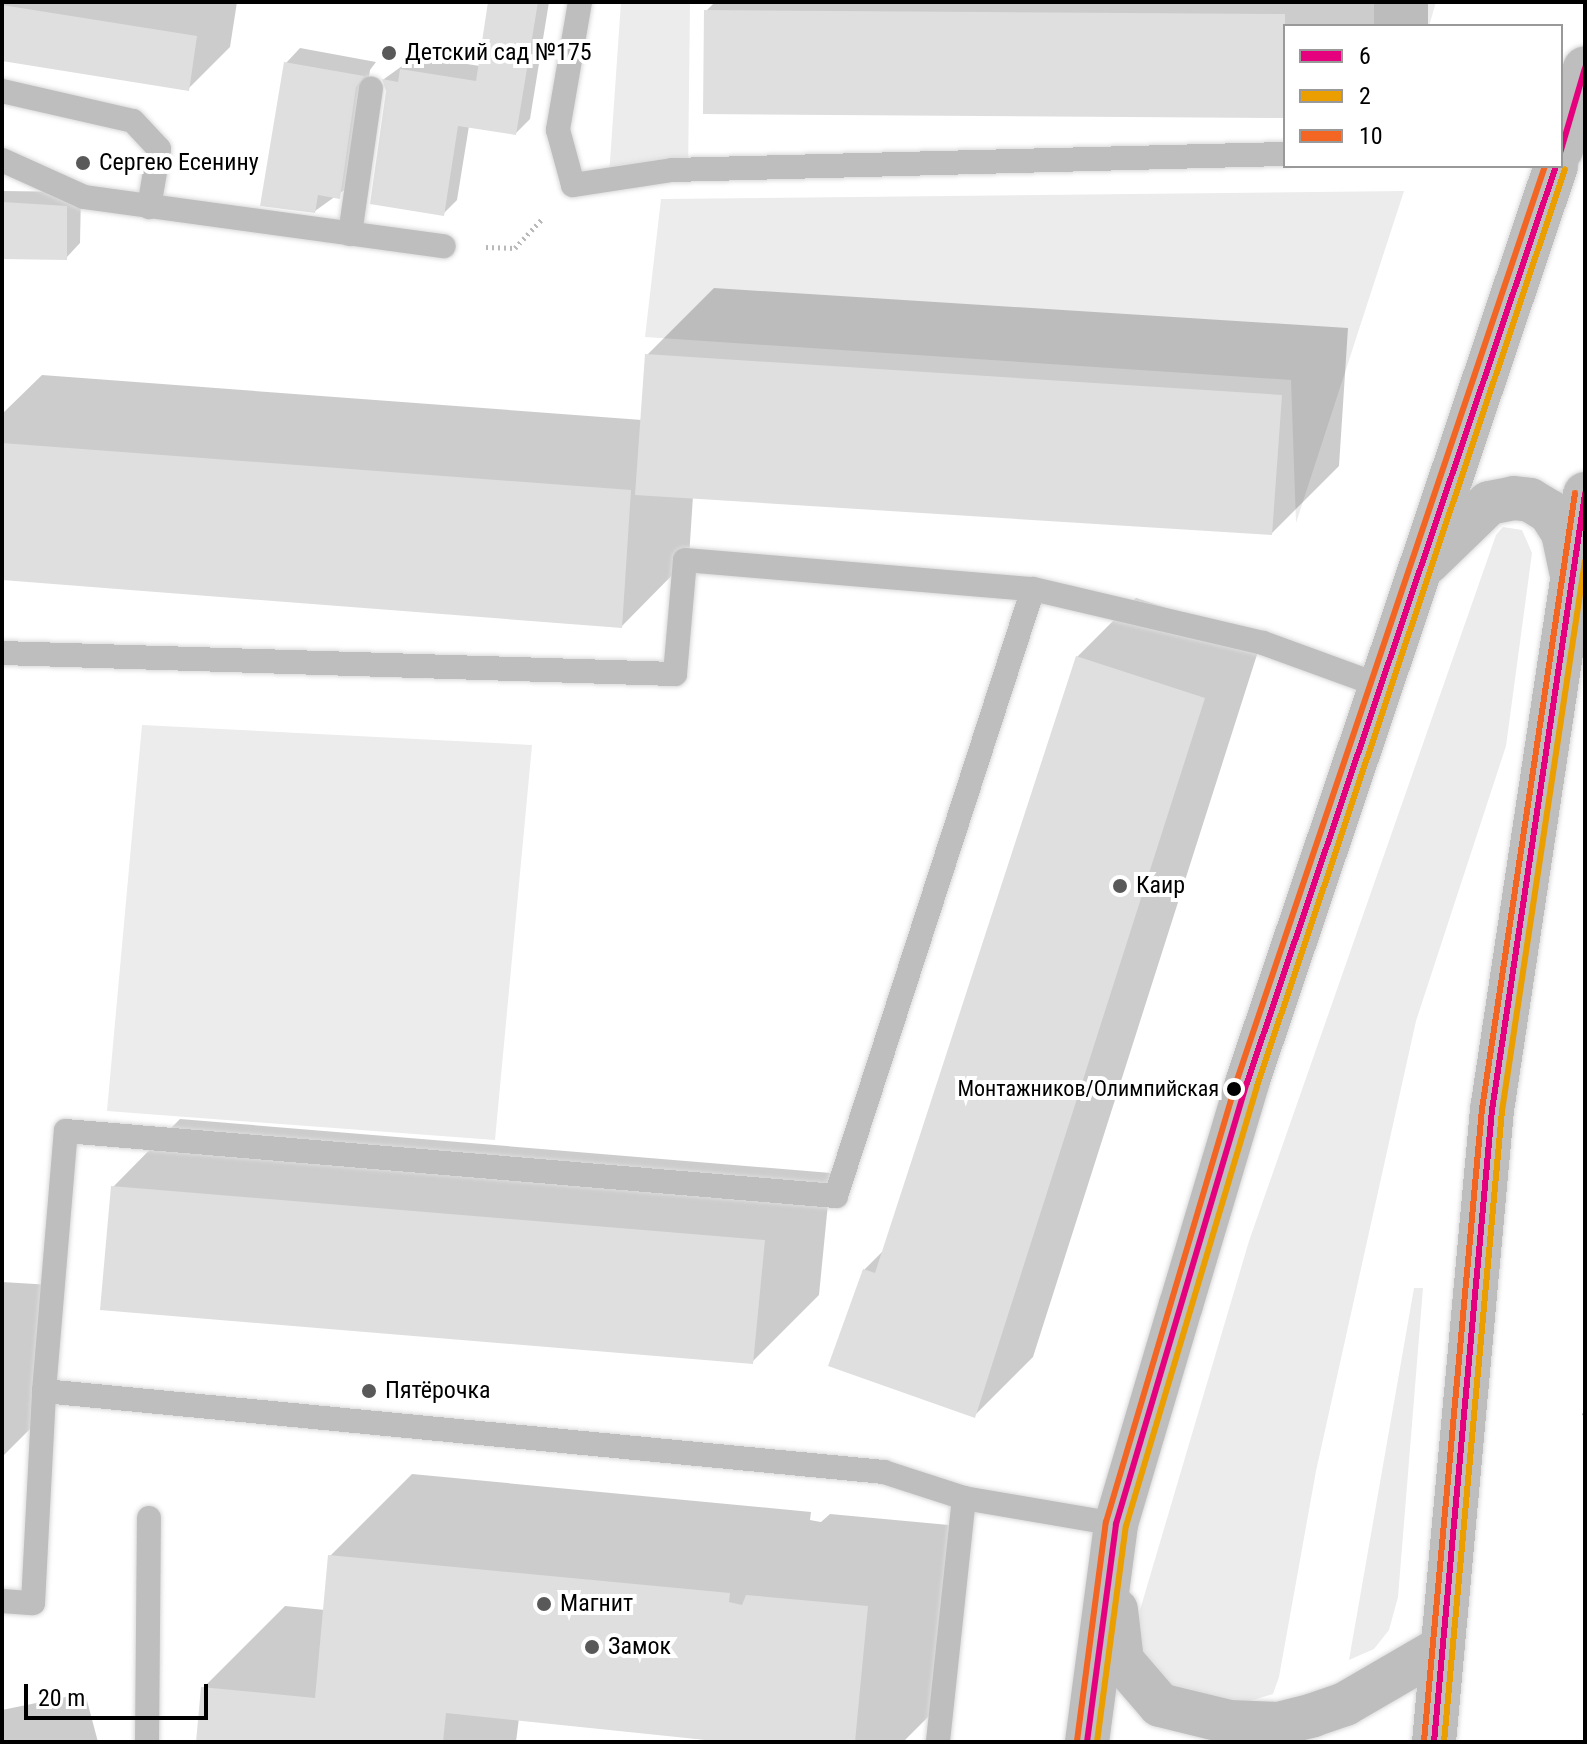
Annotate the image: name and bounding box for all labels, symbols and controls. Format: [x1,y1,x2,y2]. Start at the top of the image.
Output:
legend [1283,24,1563,168]
place label: Детский сад №175 [405,39,592,67]
text: 6 [1359,42,1371,70]
marker: Детский сад №175 [380,44,398,62]
text: 2 [1359,82,1371,110]
text: 10 [1359,122,1383,150]
place label: Сергею Есенину [99,149,259,177]
marker: Сергею Есенину [74,154,92,172]
place label: Каир [1136,872,1185,900]
marker: Каир [1111,877,1129,895]
place label: Монтажников/Олимпийская [957,1076,1219,1102]
marker: Монтажников/Олимпийская [1226,1081,1242,1097]
place label: Пятёрочка [385,1377,490,1405]
marker: Пятёрочка [360,1382,378,1400]
place label: Магнит [560,1590,633,1618]
marker: Магнит [535,1595,553,1613]
place label: Замок [608,1633,671,1661]
marker: Замок [583,1638,601,1656]
scale bar [28,1668,212,1718]
text: 20 m [38,1684,85,1712]

